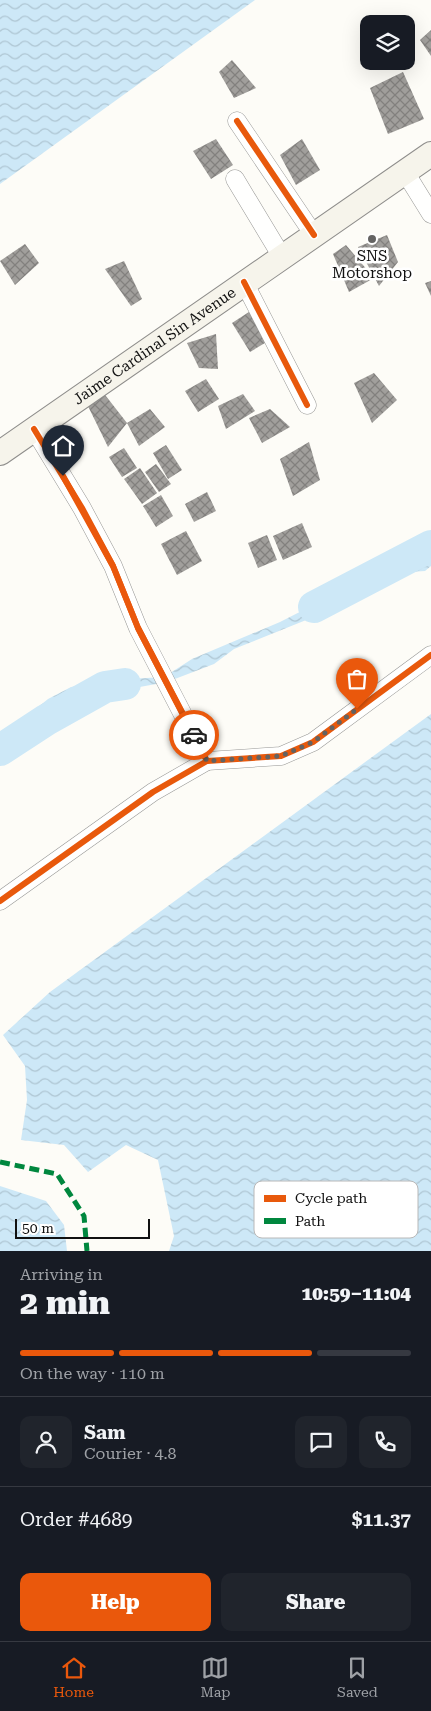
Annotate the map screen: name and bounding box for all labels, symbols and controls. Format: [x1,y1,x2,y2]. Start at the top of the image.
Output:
map controls [360,15,415,70]
button: layers [360,15,415,70]
marker: SNS Motorshop [366,233,378,245]
place label: SNS Motorshop [332,247,412,282]
street label: Jaime Cardinal Sin Avenue [70,283,239,408]
pin [42,425,84,476]
icon: home [49,432,77,460]
pin [336,658,378,709]
icon: bag [343,665,371,693]
courier [169,710,219,760]
icon: car [180,721,208,749]
legend [254,1181,418,1238]
text: Cycle path [295,1190,367,1206]
text: Path [295,1213,325,1229]
scale bar [15,1216,150,1239]
text: 50 m [22,1220,54,1236]
text: Arriving in [20,1265,103,1284]
text: 10:59–11:04 [302,1282,411,1305]
text: 2 min [20,1284,110,1322]
text: On the way · 110 m [20,1364,165,1383]
button: person [20,1416,72,1468]
button: chat [295,1416,347,1468]
button: phone [359,1416,411,1468]
text: Sam [84,1421,126,1444]
text: Courier · 4.8 [84,1444,177,1463]
text: Order #4689 [20,1508,132,1531]
text: $11.37 [352,1508,411,1531]
button: Help [20,1573,211,1631]
button: Share [221,1573,411,1631]
tab: Home [53,1654,94,1700]
tab: Map [201,1654,230,1700]
tab: Saved [337,1654,378,1700]

